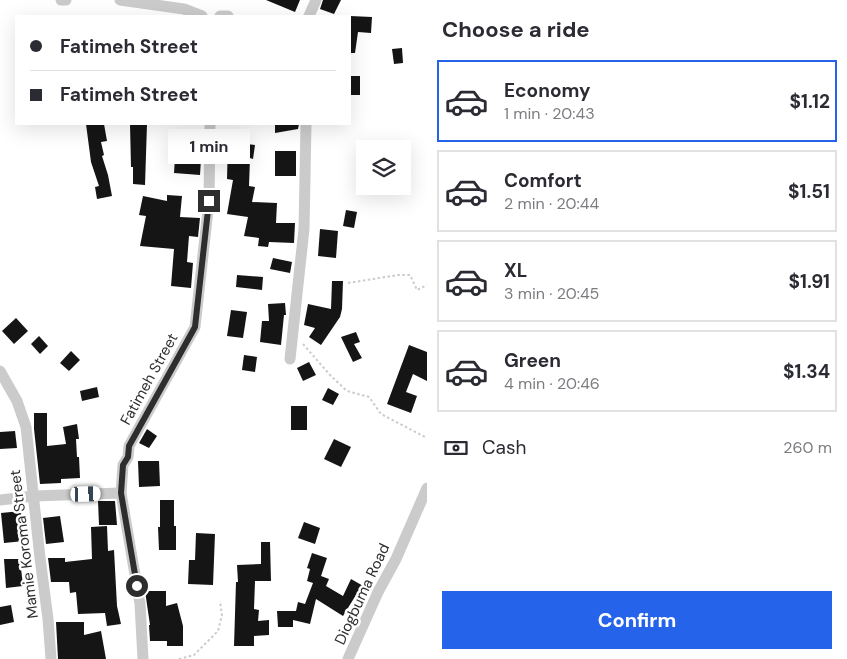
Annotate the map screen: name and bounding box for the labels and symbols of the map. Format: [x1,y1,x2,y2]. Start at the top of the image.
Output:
callout: 1 min [168,128,250,164]
route end [198,190,220,212]
street label: Fatimeh Street [116,329,183,428]
street label: Mamie Koroma Street [5,468,43,619]
car [70,486,101,502]
street label: Diogbuma Road [330,540,394,648]
route start [126,575,148,597]

